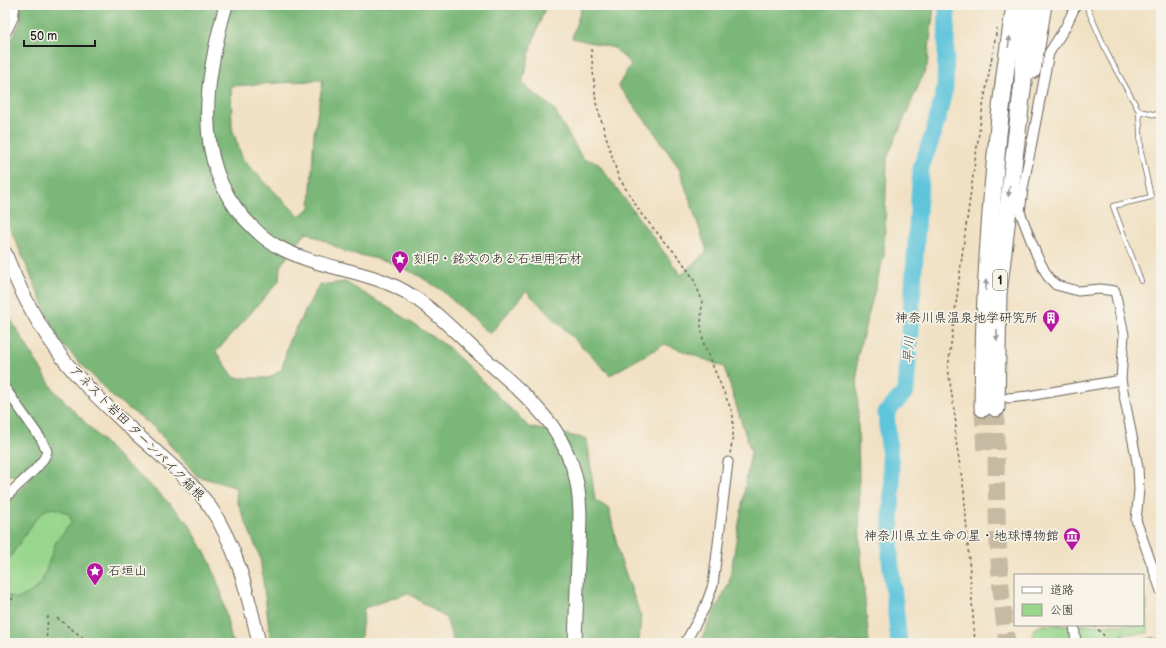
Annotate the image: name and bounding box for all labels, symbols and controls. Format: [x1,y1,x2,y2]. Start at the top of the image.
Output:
scale bar [24,22,95,48]
text: 50 m [30,29,57,44]
one-way arrow [1006,36,1012,48]
one-way arrow [1006,185,1012,197]
place icon: 刻印・銘文のある石垣用石材 [390,249,410,274]
place label: 刻印・銘文のある石垣用石材 [413,251,582,267]
road number: 1 [993,270,1007,290]
one-way arrow [982,279,989,291]
building icon: 神奈川県温泉地学研究所 [1041,308,1061,333]
place label: 神奈川県温泉地学研究所 [895,310,1038,326]
one-way arrow [994,329,1000,342]
water label: 早川 [900,335,918,365]
street label: アネスト岩田 ターンパイク箱根 [66,362,208,504]
museum icon: 神奈川県立生命の星・地球博物館 [1062,526,1082,551]
place label: 神奈川県立生命の星・地球博物館 [864,528,1059,544]
place icon: 石垣山 [85,561,105,586]
place label: 石垣山 [108,563,147,579]
legend [1014,574,1144,626]
text: 道路 [1050,583,1074,598]
text: 公園 [1050,603,1074,618]

